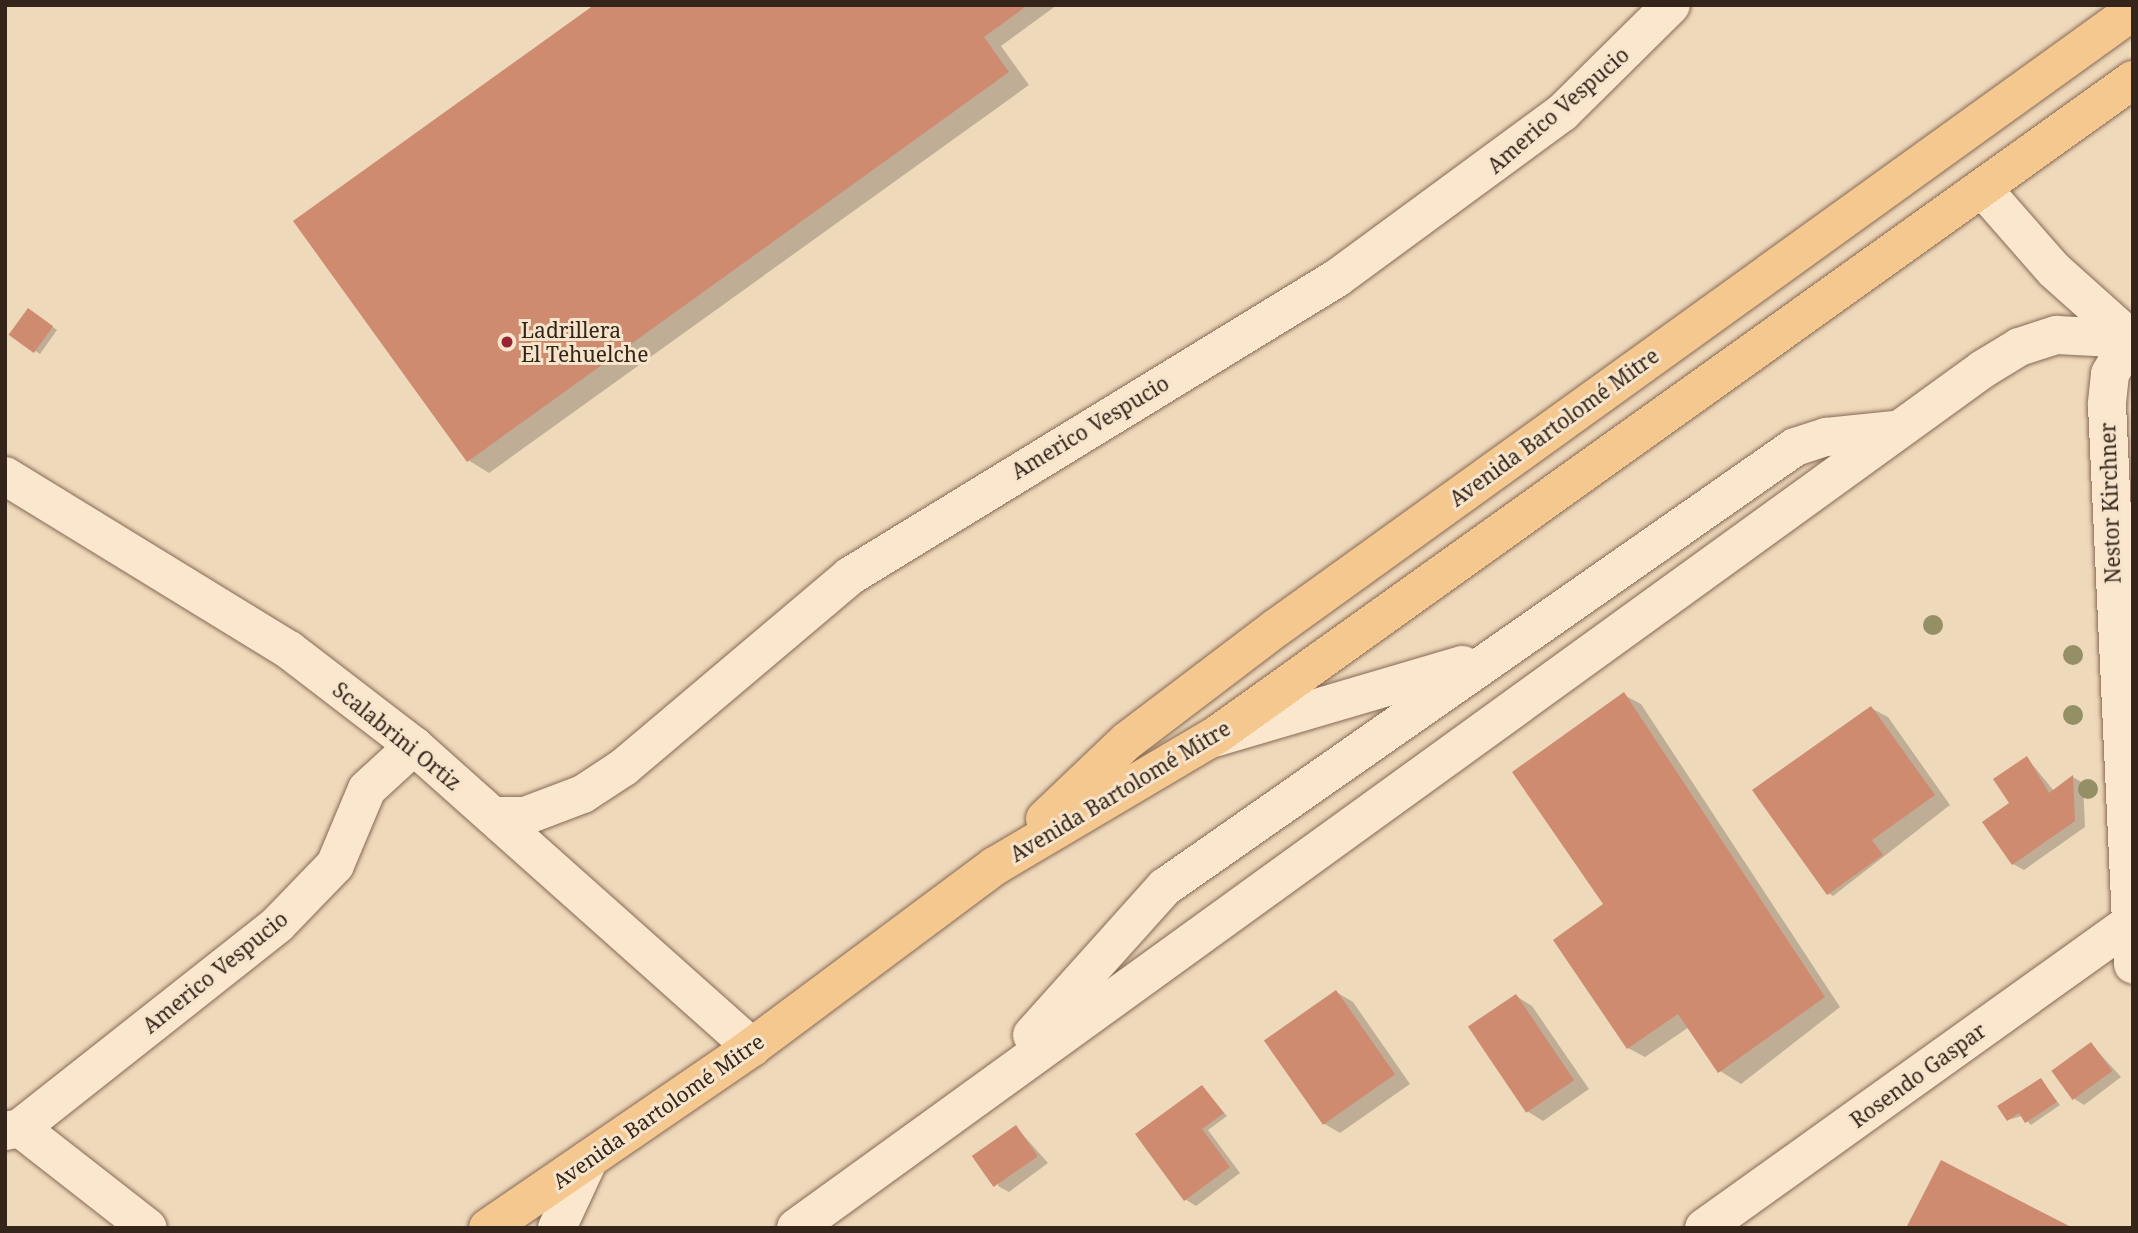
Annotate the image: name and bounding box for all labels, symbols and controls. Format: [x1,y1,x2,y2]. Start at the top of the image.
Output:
street label: Americo Vespucio [1482,42,1634,178]
place label: Ladrillera El Tehuelche [521,317,648,367]
marker: Ladrillera El Tehuelche [499,334,515,350]
street label: Avenida Bartolomé Mitre [1444,343,1664,511]
street label: Americo Vespucio [1007,370,1173,484]
street label: Nestor Kirchner [2095,422,2125,584]
street label: Scalabrini Ortiz [328,677,466,795]
street label: Avenida Bartolomé Mitre [1005,715,1235,867]
street label: Americo Vespucio [137,906,293,1038]
street label: Rosendo Gaspar [1845,1017,1991,1133]
street label: Avenida Bartolomé Mitre [547,1028,769,1194]

